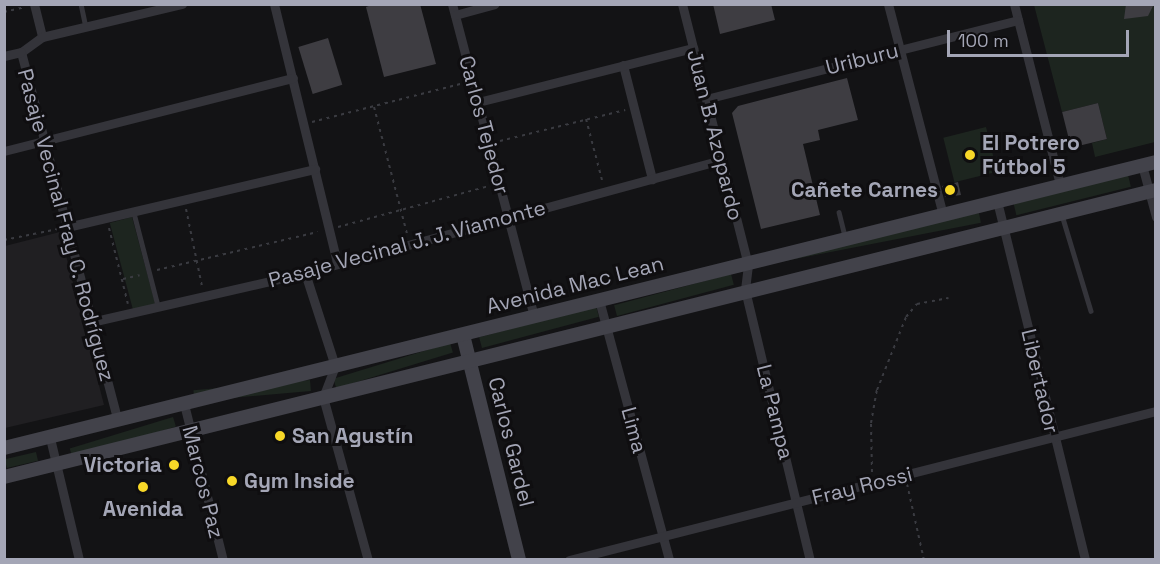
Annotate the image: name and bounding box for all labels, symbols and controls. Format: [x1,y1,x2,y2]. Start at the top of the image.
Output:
scale bar [950,18,1132,56]
text: 100 m [958,29,1009,52]
street label: Uriburu [823,38,901,80]
street label: Juan B. Azopardo [681,47,749,223]
street label: Carlos Tejedor [453,53,515,197]
street label: Pasaje Vecinal Fray C. Rodríguez [12,65,120,385]
place label: El Potrero Fútbol 5 [982,130,1080,180]
marker: El Potrero Fútbol 5 [963,148,977,162]
place label: Cañete Carnes [791,177,938,203]
marker: Cañete Carnes [943,183,957,197]
street label: Pasaje Vecinal J. J. Viamonte [265,195,549,293]
street label: Avenida Mac Lean [484,251,666,319]
street label: Libertador [1016,326,1064,436]
street label: La Pampa [751,362,799,462]
street label: Carlos Gardel [483,375,539,509]
street label: Lima [616,404,652,456]
street label: Marcos Paz [177,423,229,541]
place label: San Agustín [292,423,414,449]
marker: San Agustín [273,429,287,443]
place label: Victoria [83,452,162,478]
marker: Victoria [167,458,181,472]
street label: Fray Rossi [809,461,915,511]
place label: Gym Inside [244,468,355,494]
marker: Gym Inside [225,474,239,488]
marker: Avenida [136,480,150,494]
place label: Avenida [103,496,183,522]

